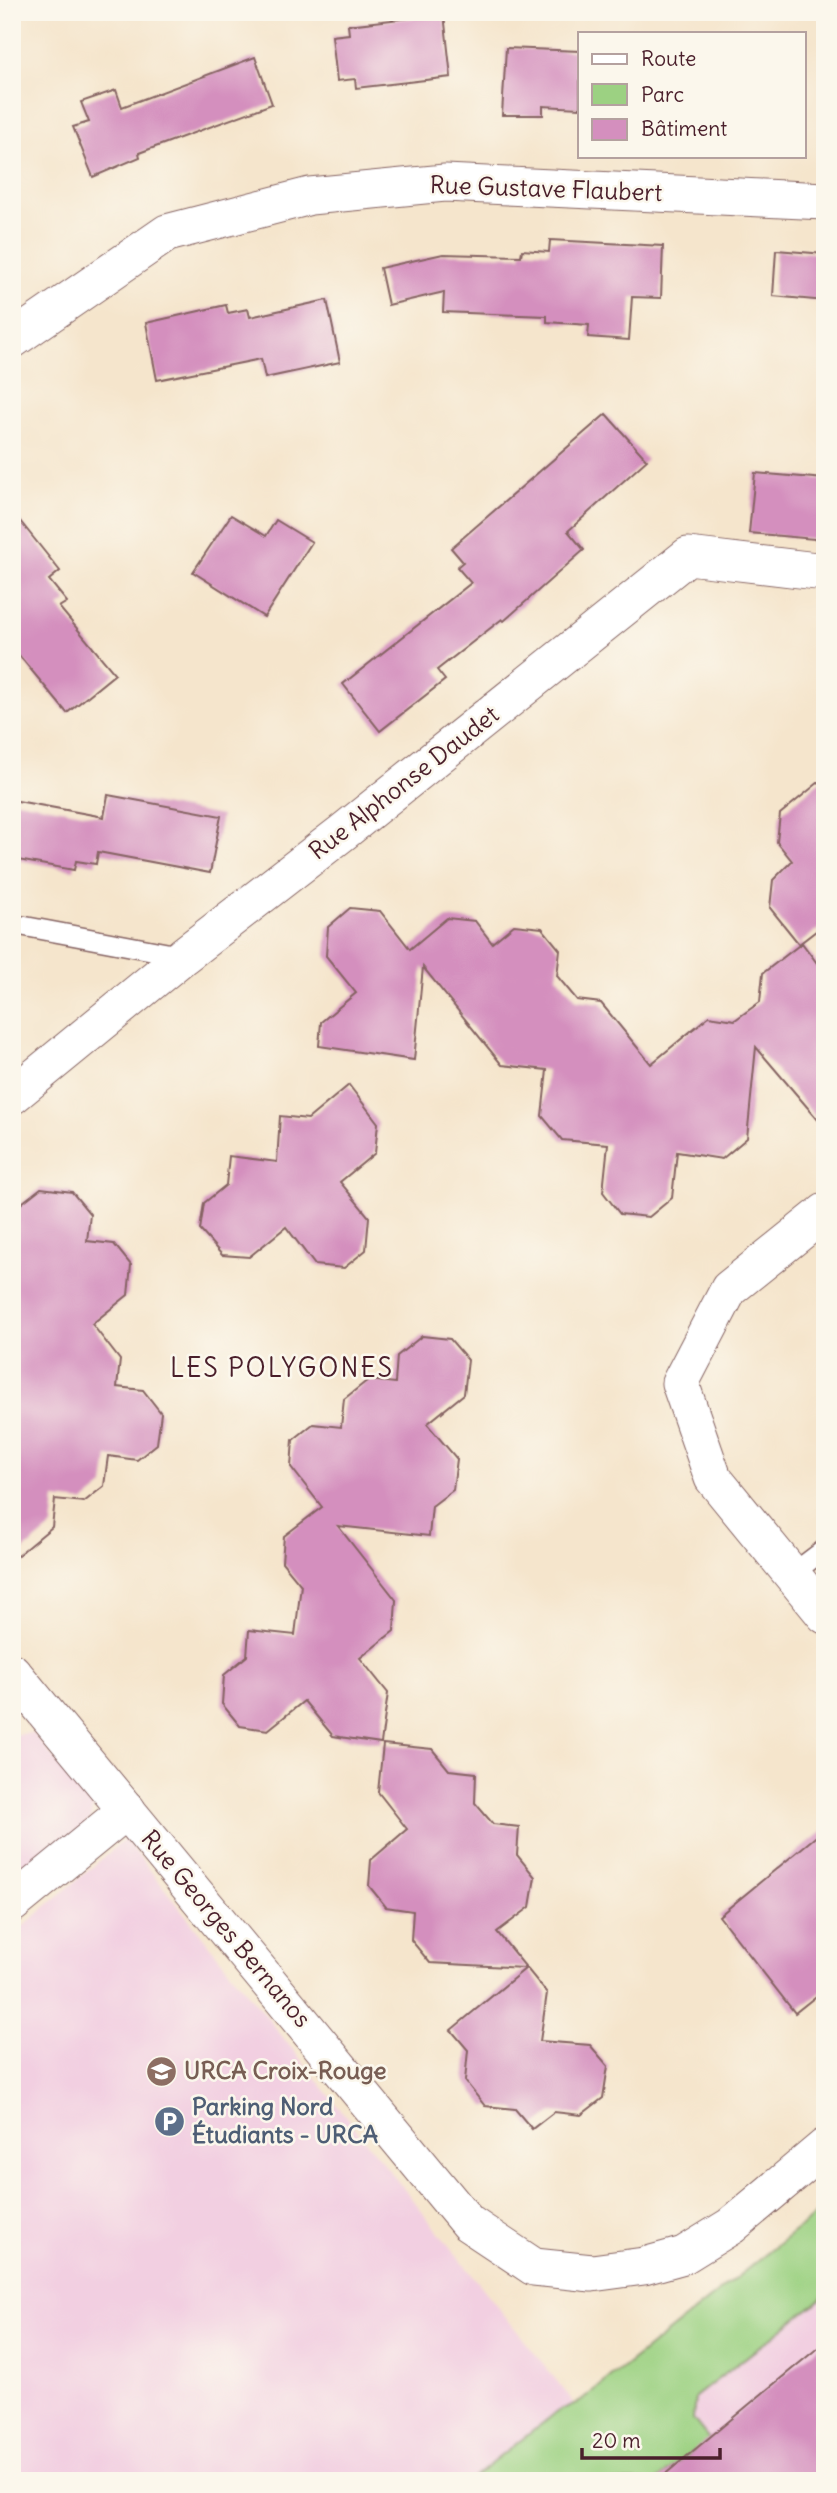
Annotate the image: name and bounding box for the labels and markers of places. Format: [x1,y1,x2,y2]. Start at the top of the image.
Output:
school or university icon: URCA Croix-Rouge [144,2054,178,2088]
place label: URCA Croix-Rouge [184,2055,387,2085]
place label: Parking Nord Étudiants - URCA [192,2091,378,2149]
parking icon: Parking Nord Étudiants - URCA [152,2104,186,2138]

